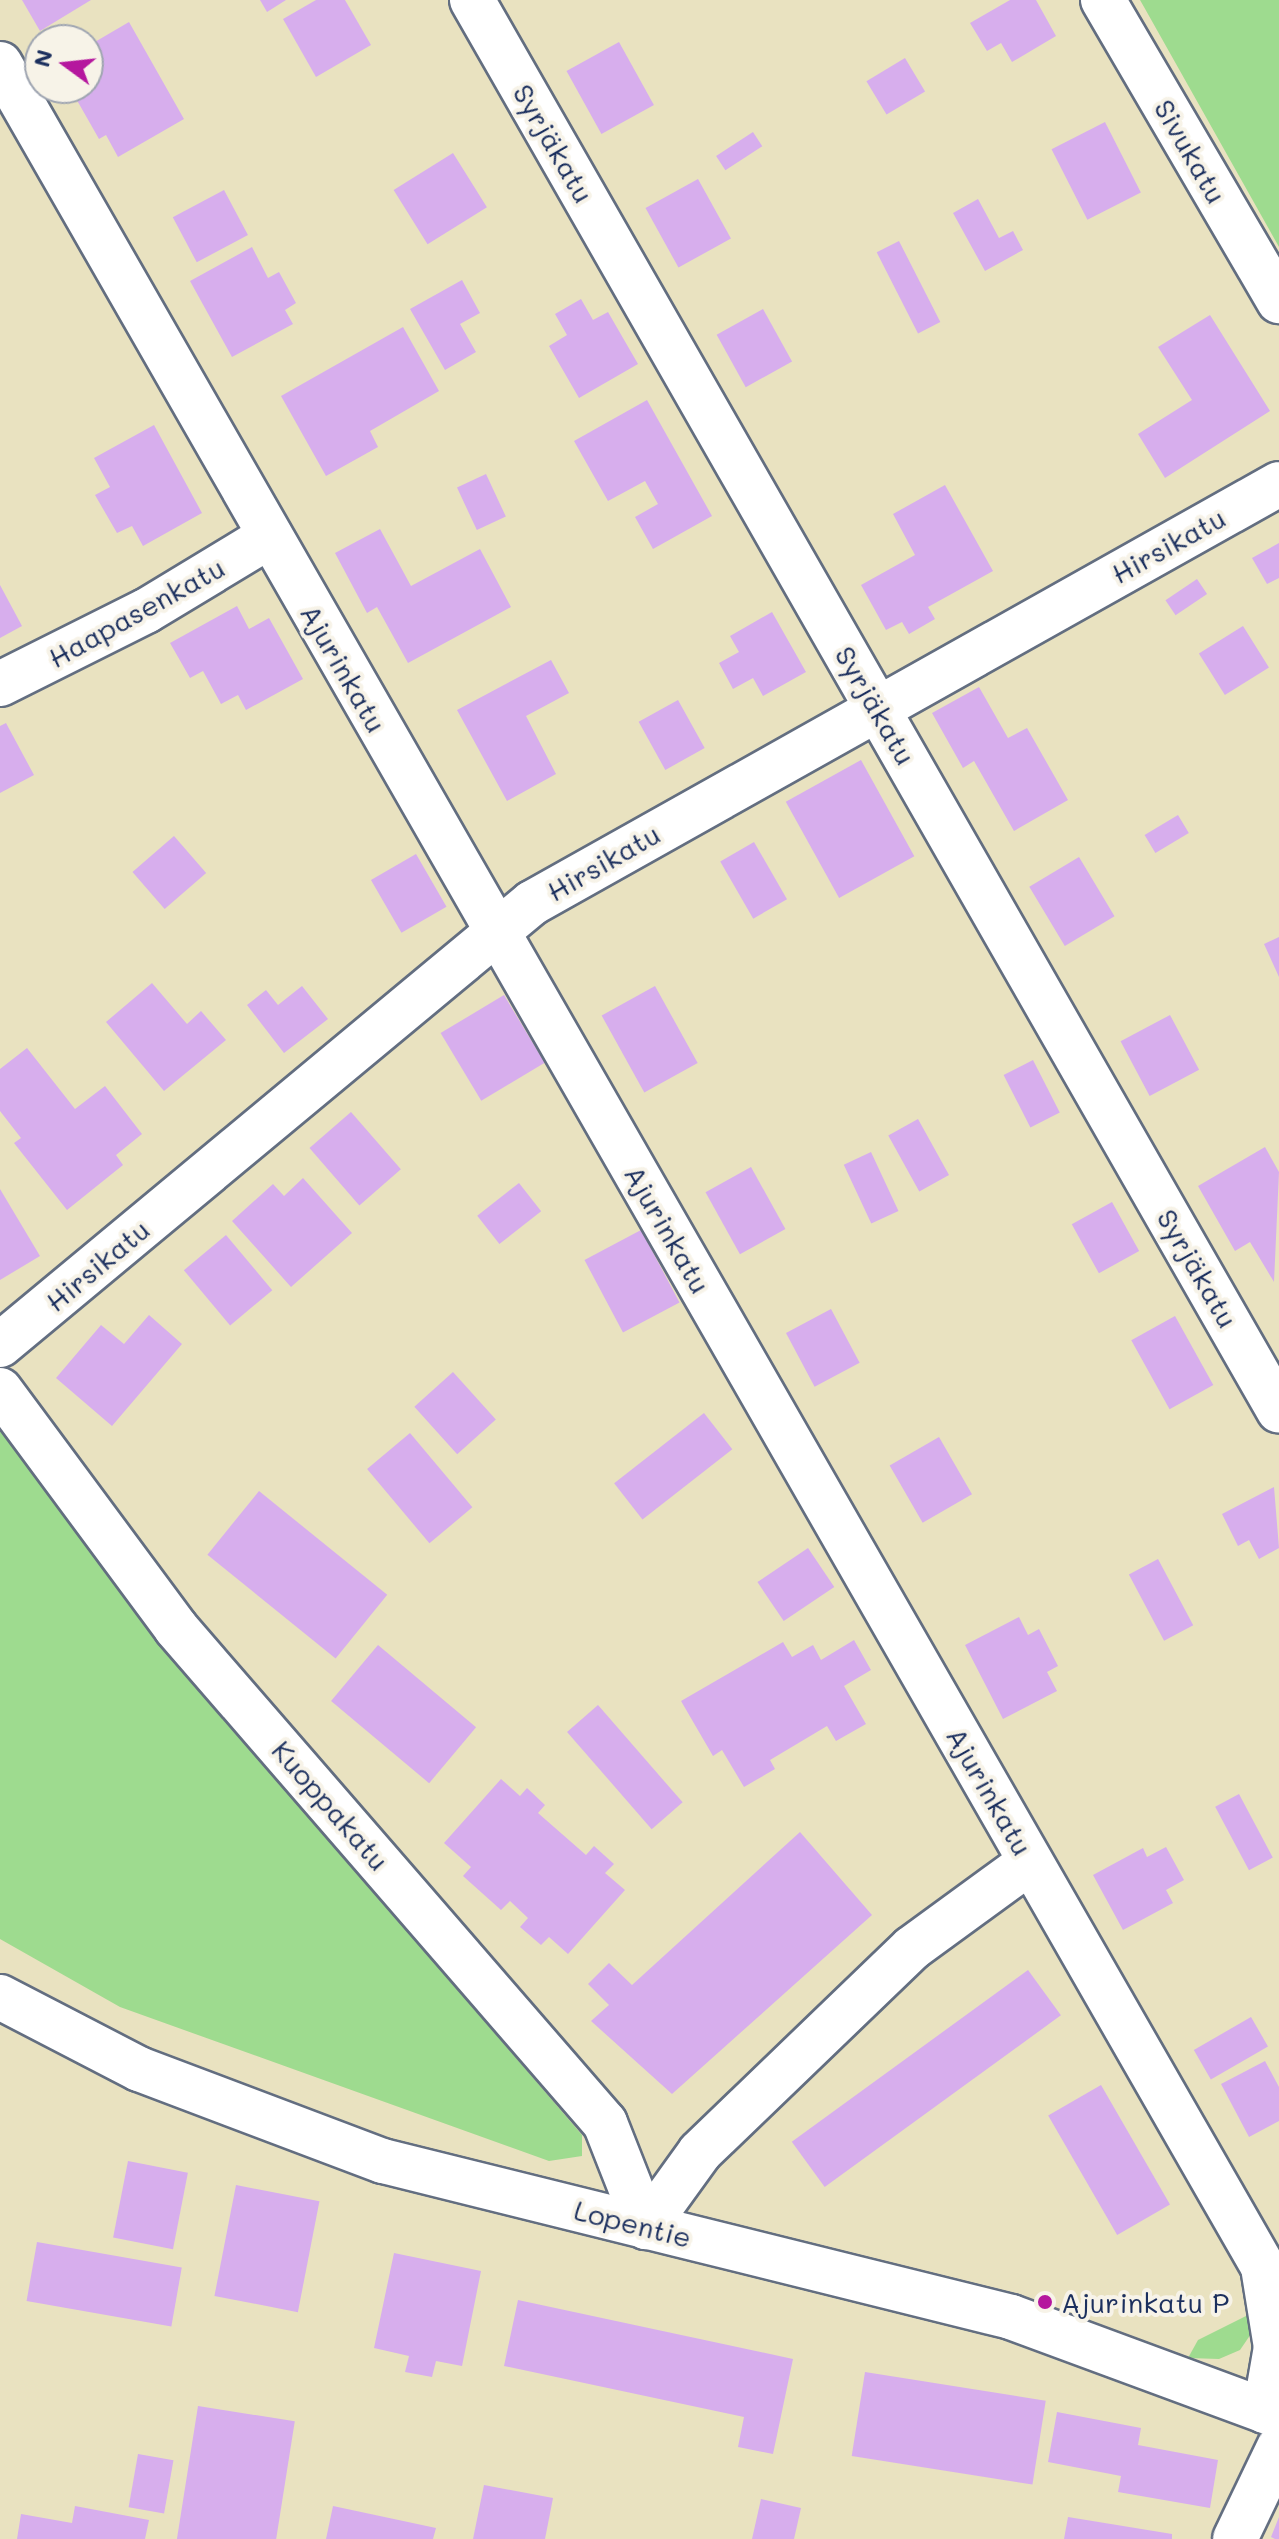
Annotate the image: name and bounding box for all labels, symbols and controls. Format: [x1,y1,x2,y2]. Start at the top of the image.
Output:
north arrow [24,24,104,104]
text: N [26,46,58,70]
street label: Syrjäkatu [507,78,601,208]
street label: Sivukatu [1148,93,1234,209]
street label: Hirsikatu [1105,500,1231,590]
street label: Haapasenkatu [42,550,230,674]
street label: Ajurinkatu [294,598,394,738]
street label: Syrjäkatu [829,640,923,770]
street label: Hirsikatu [541,816,665,908]
street label: Ajurinkatu [618,1159,718,1299]
street label: Syrjäkatu [1151,1203,1245,1333]
street label: Hirsikatu [38,1212,156,1318]
street label: Ajurinkatu [940,1721,1040,1861]
street label: Kuoppakatu [266,1733,396,1877]
street label: Lopentie [571,2192,695,2254]
place label: Ajurinkatu P [1061,2285,1229,2319]
marker: Ajurinkatu P [1036,2293,1054,2311]

